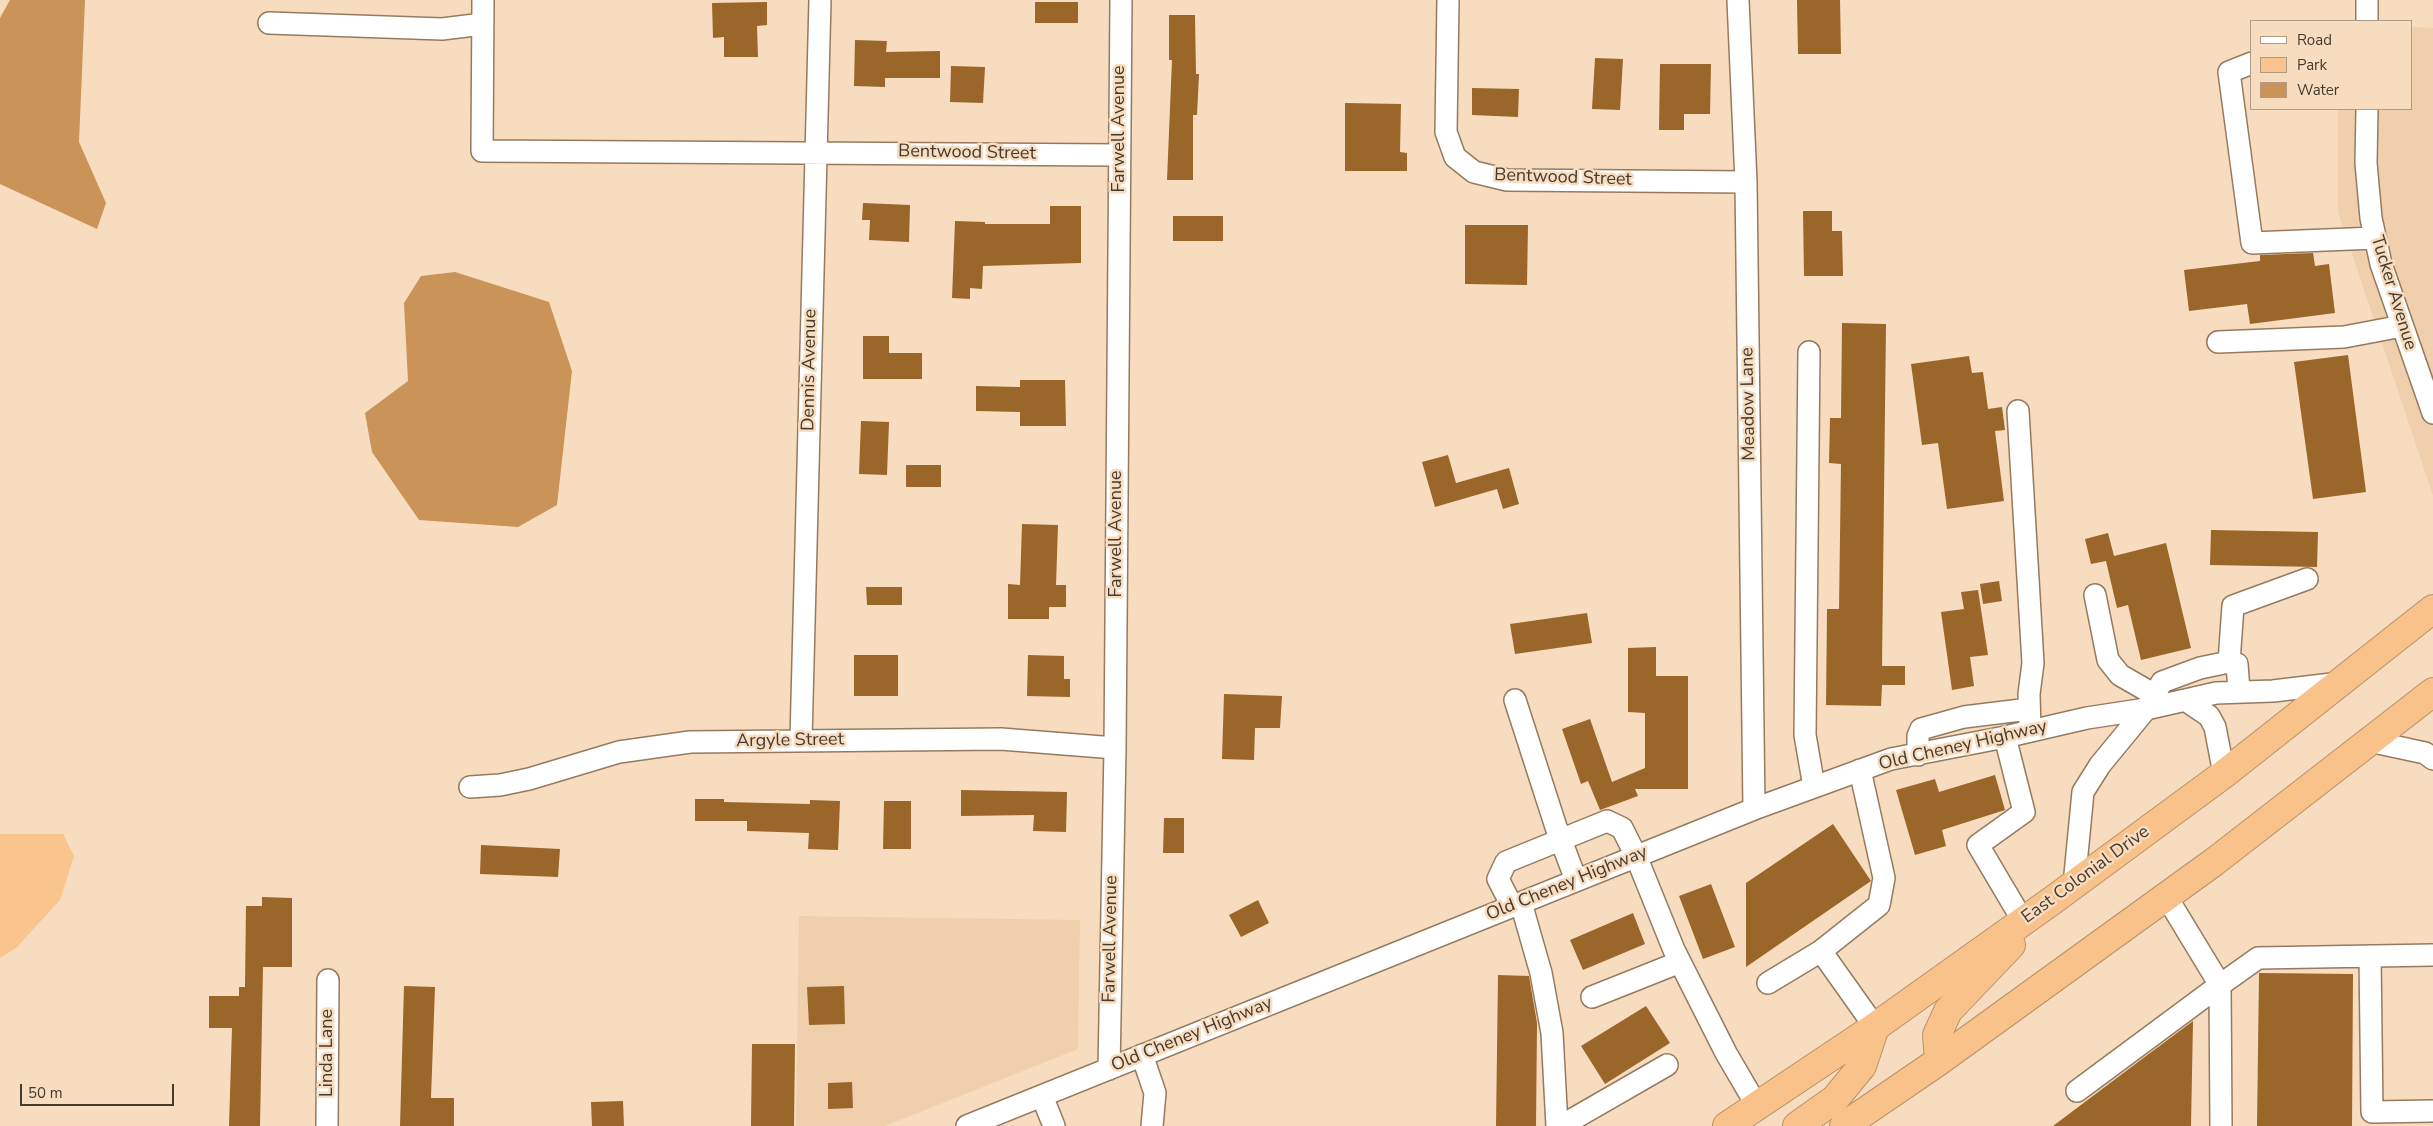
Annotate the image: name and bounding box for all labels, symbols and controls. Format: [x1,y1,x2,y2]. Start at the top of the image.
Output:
legend [2250,20,2413,110]
text: Road [2297,30,2332,50]
text: Park [2297,55,2327,75]
street label: Farwell Avenue [1109,65,1131,193]
text: Water [2297,80,2339,100]
street label: Bentwood Street [898,141,1036,165]
street label: Bentwood Street [1494,165,1632,191]
street label: Tucker Avenue [2365,233,2421,353]
street label: Dennis Avenue [798,309,822,431]
street label: Meadow Lane [1737,347,1761,461]
street label: Farwell Avenue [1106,470,1128,598]
street label: Old Cheney Highway [1877,716,2049,776]
street label: Argyle Street [736,729,844,753]
street label: East Colonial Drive [2018,821,2154,929]
street label: Old Cheney Highway [1483,842,1651,926]
street label: Farwell Avenue [1099,875,1123,1003]
street label: Old Cheney Highway [1108,993,1276,1077]
street label: Linda Lane [317,1009,339,1097]
scale bar [22,1074,176,1106]
text: 50 m [28,1083,63,1103]

